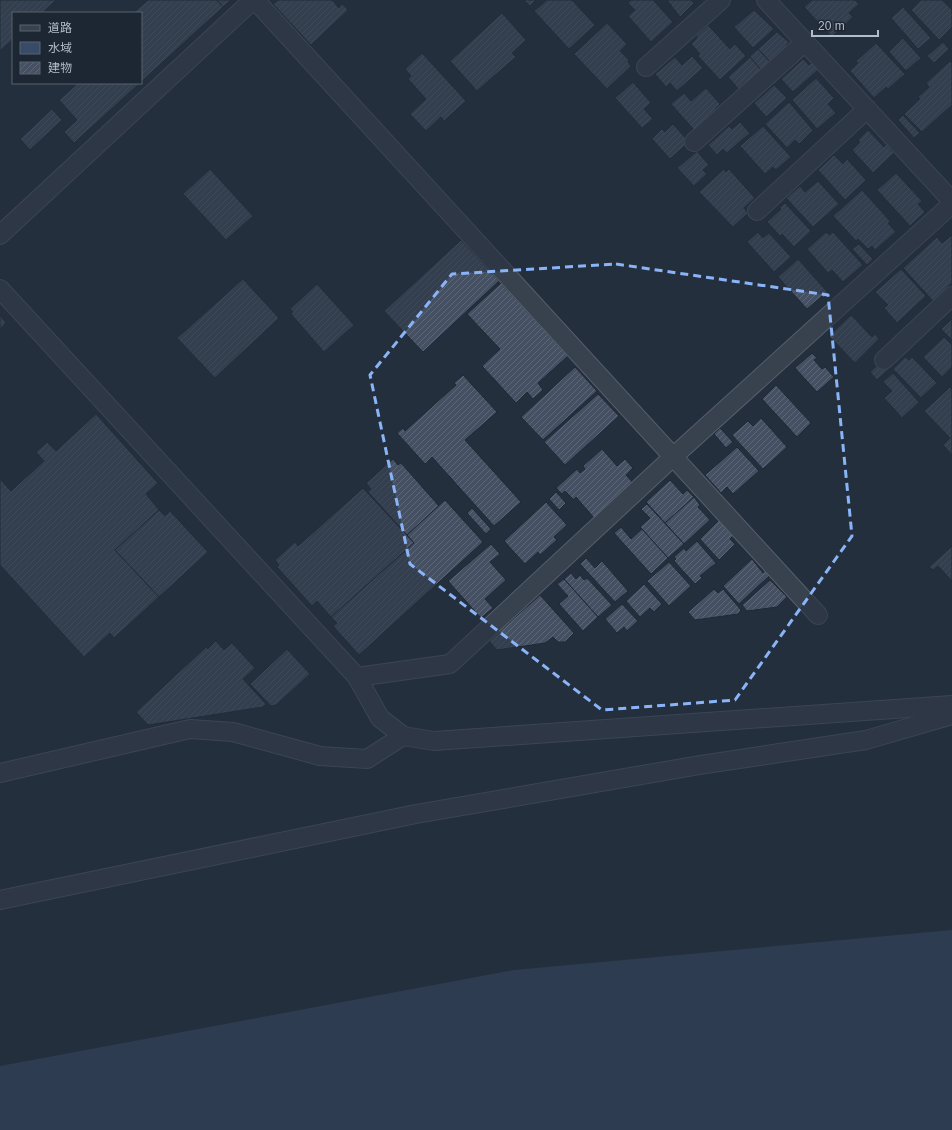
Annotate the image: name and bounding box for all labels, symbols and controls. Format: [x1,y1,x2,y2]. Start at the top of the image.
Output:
legend [12,12,142,84]
scale bar [812,12,878,38]
text: 20 m [818,19,845,33]
text: 道路 [48,21,72,35]
text: 水域 [48,41,72,55]
text: 建物 [48,61,72,75]

